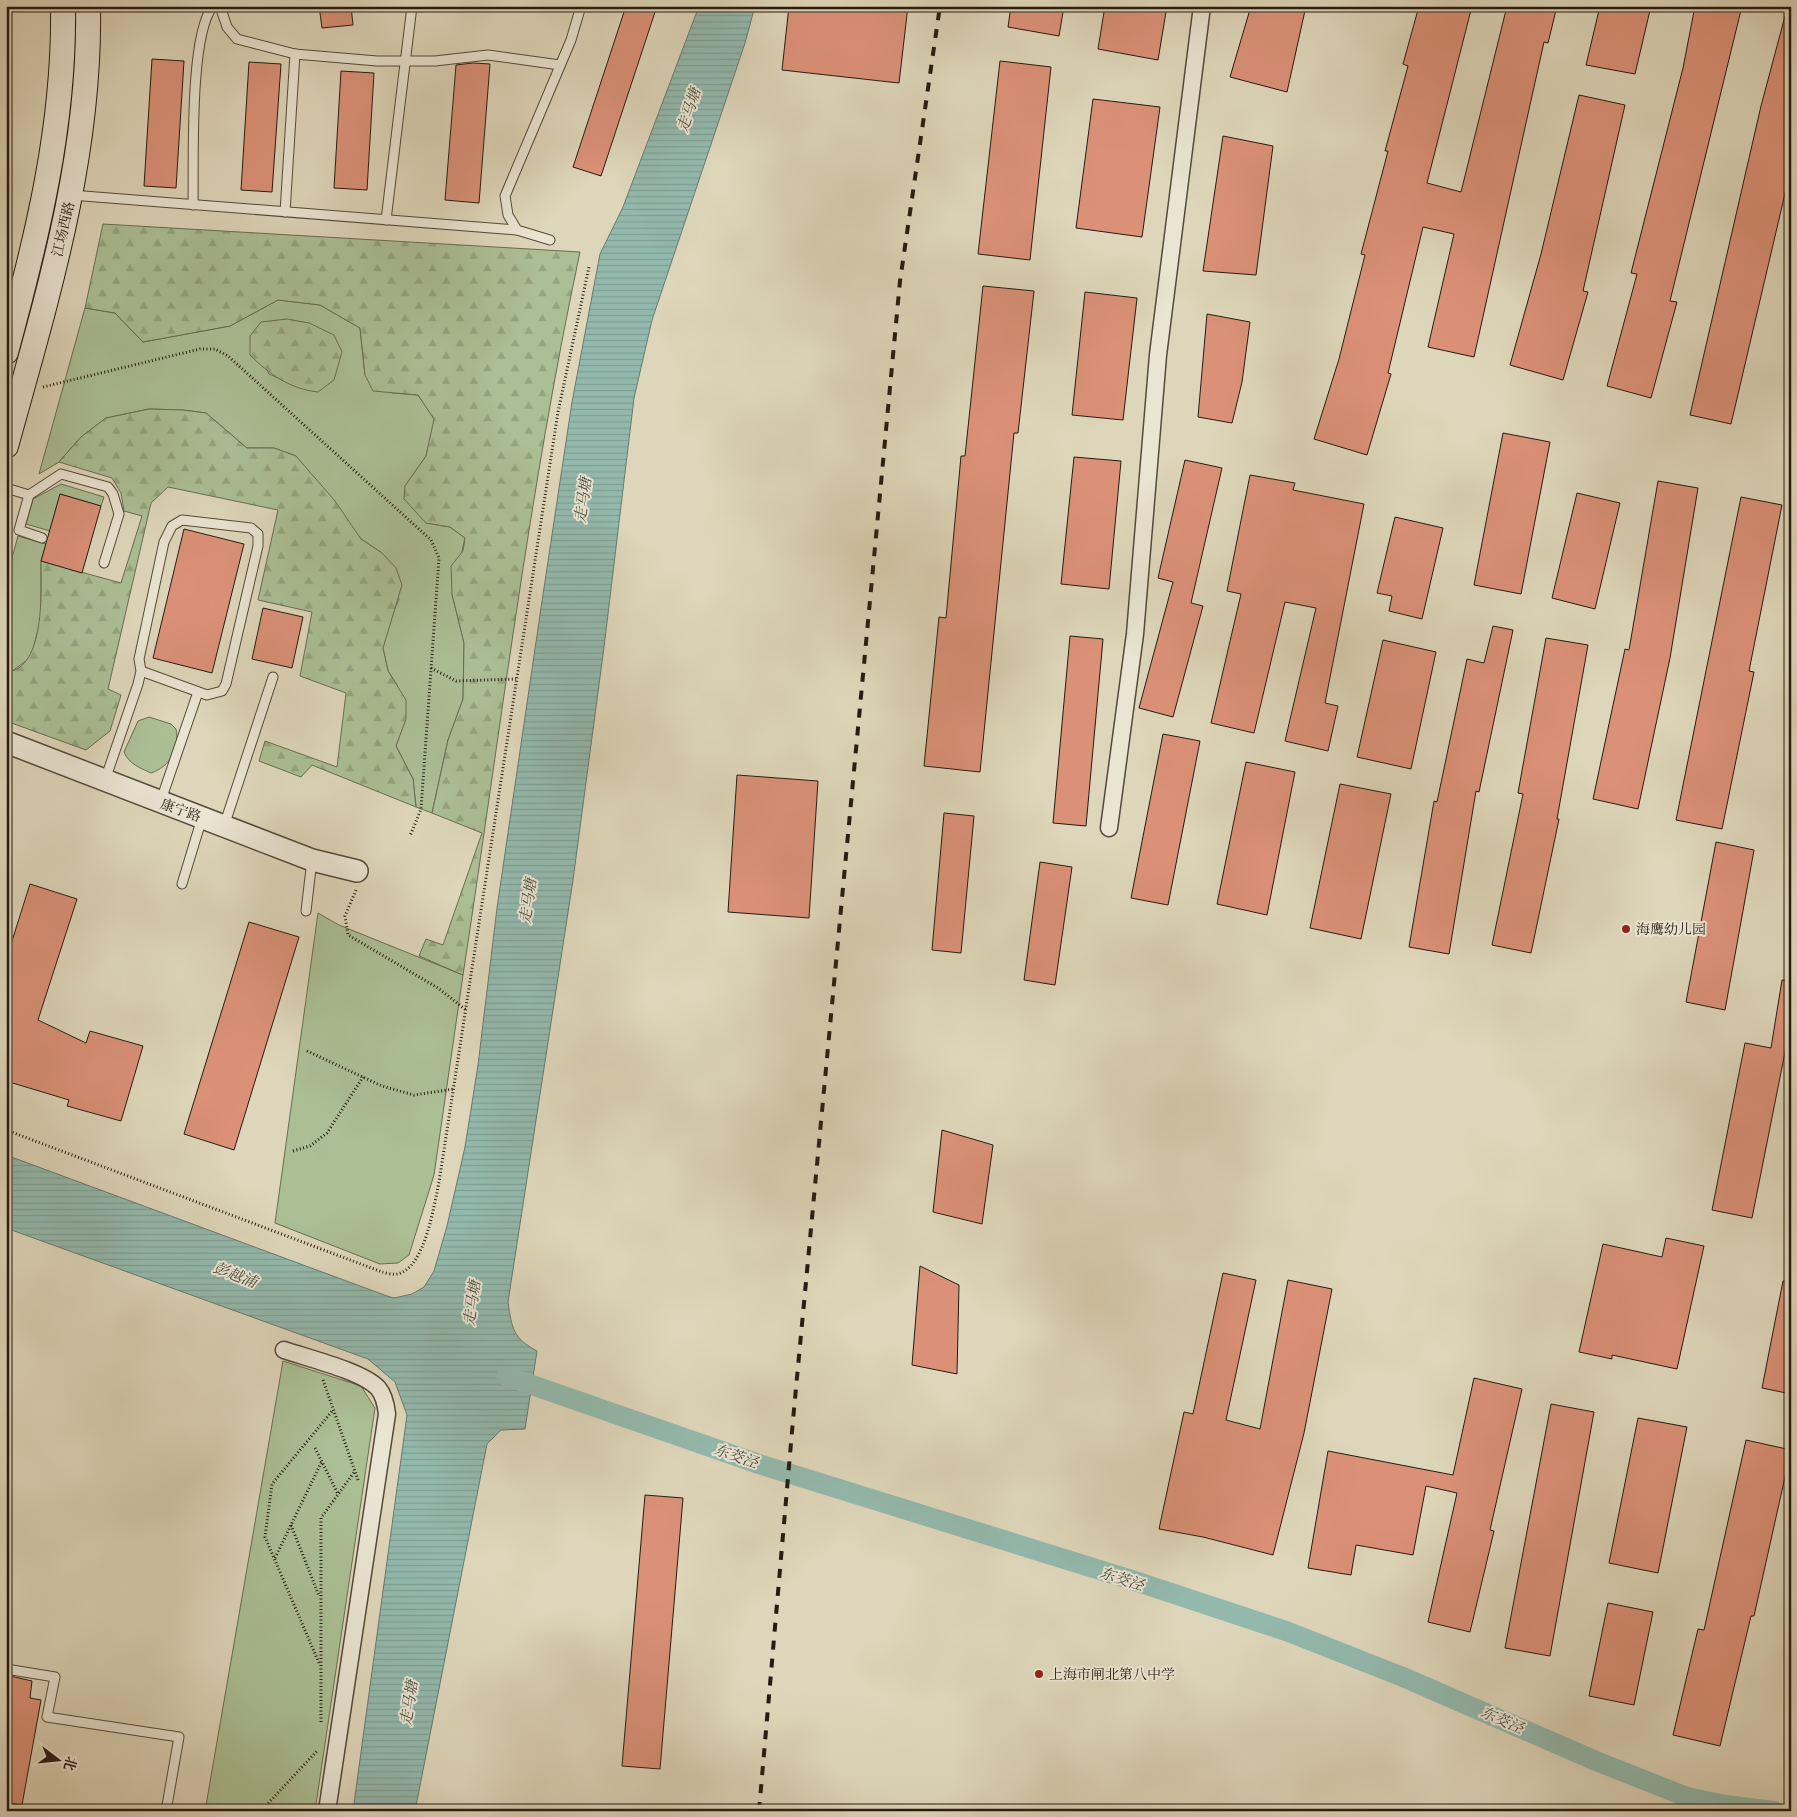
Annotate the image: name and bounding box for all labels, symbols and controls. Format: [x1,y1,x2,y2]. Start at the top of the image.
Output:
water label: 走马塘 [673,84,705,134]
street label: 江场西路 [48,200,78,258]
water label: 走马塘 [570,474,595,524]
street label: 康宁路 [158,794,204,826]
water label: 走马塘 [515,875,540,925]
place label: 海鹰幼儿园 [1636,920,1706,938]
marker: 海鹰幼儿园 [1620,923,1632,935]
water label: 彭越浦 [211,1258,262,1293]
water label: 走马塘 [459,1277,484,1327]
water label: 东茭泾 [712,1439,761,1472]
water label: 东茭泾 [1098,1563,1147,1595]
place label: 上海市闸北第八中学 [1049,1665,1175,1683]
marker: 上海市闸北第八中学 [1033,1668,1045,1680]
water label: 走马塘 [396,1677,422,1727]
water label: 东茭泾 [1478,1702,1528,1738]
north arrow [32,1734,82,1784]
text: 北 [60,1754,81,1773]

